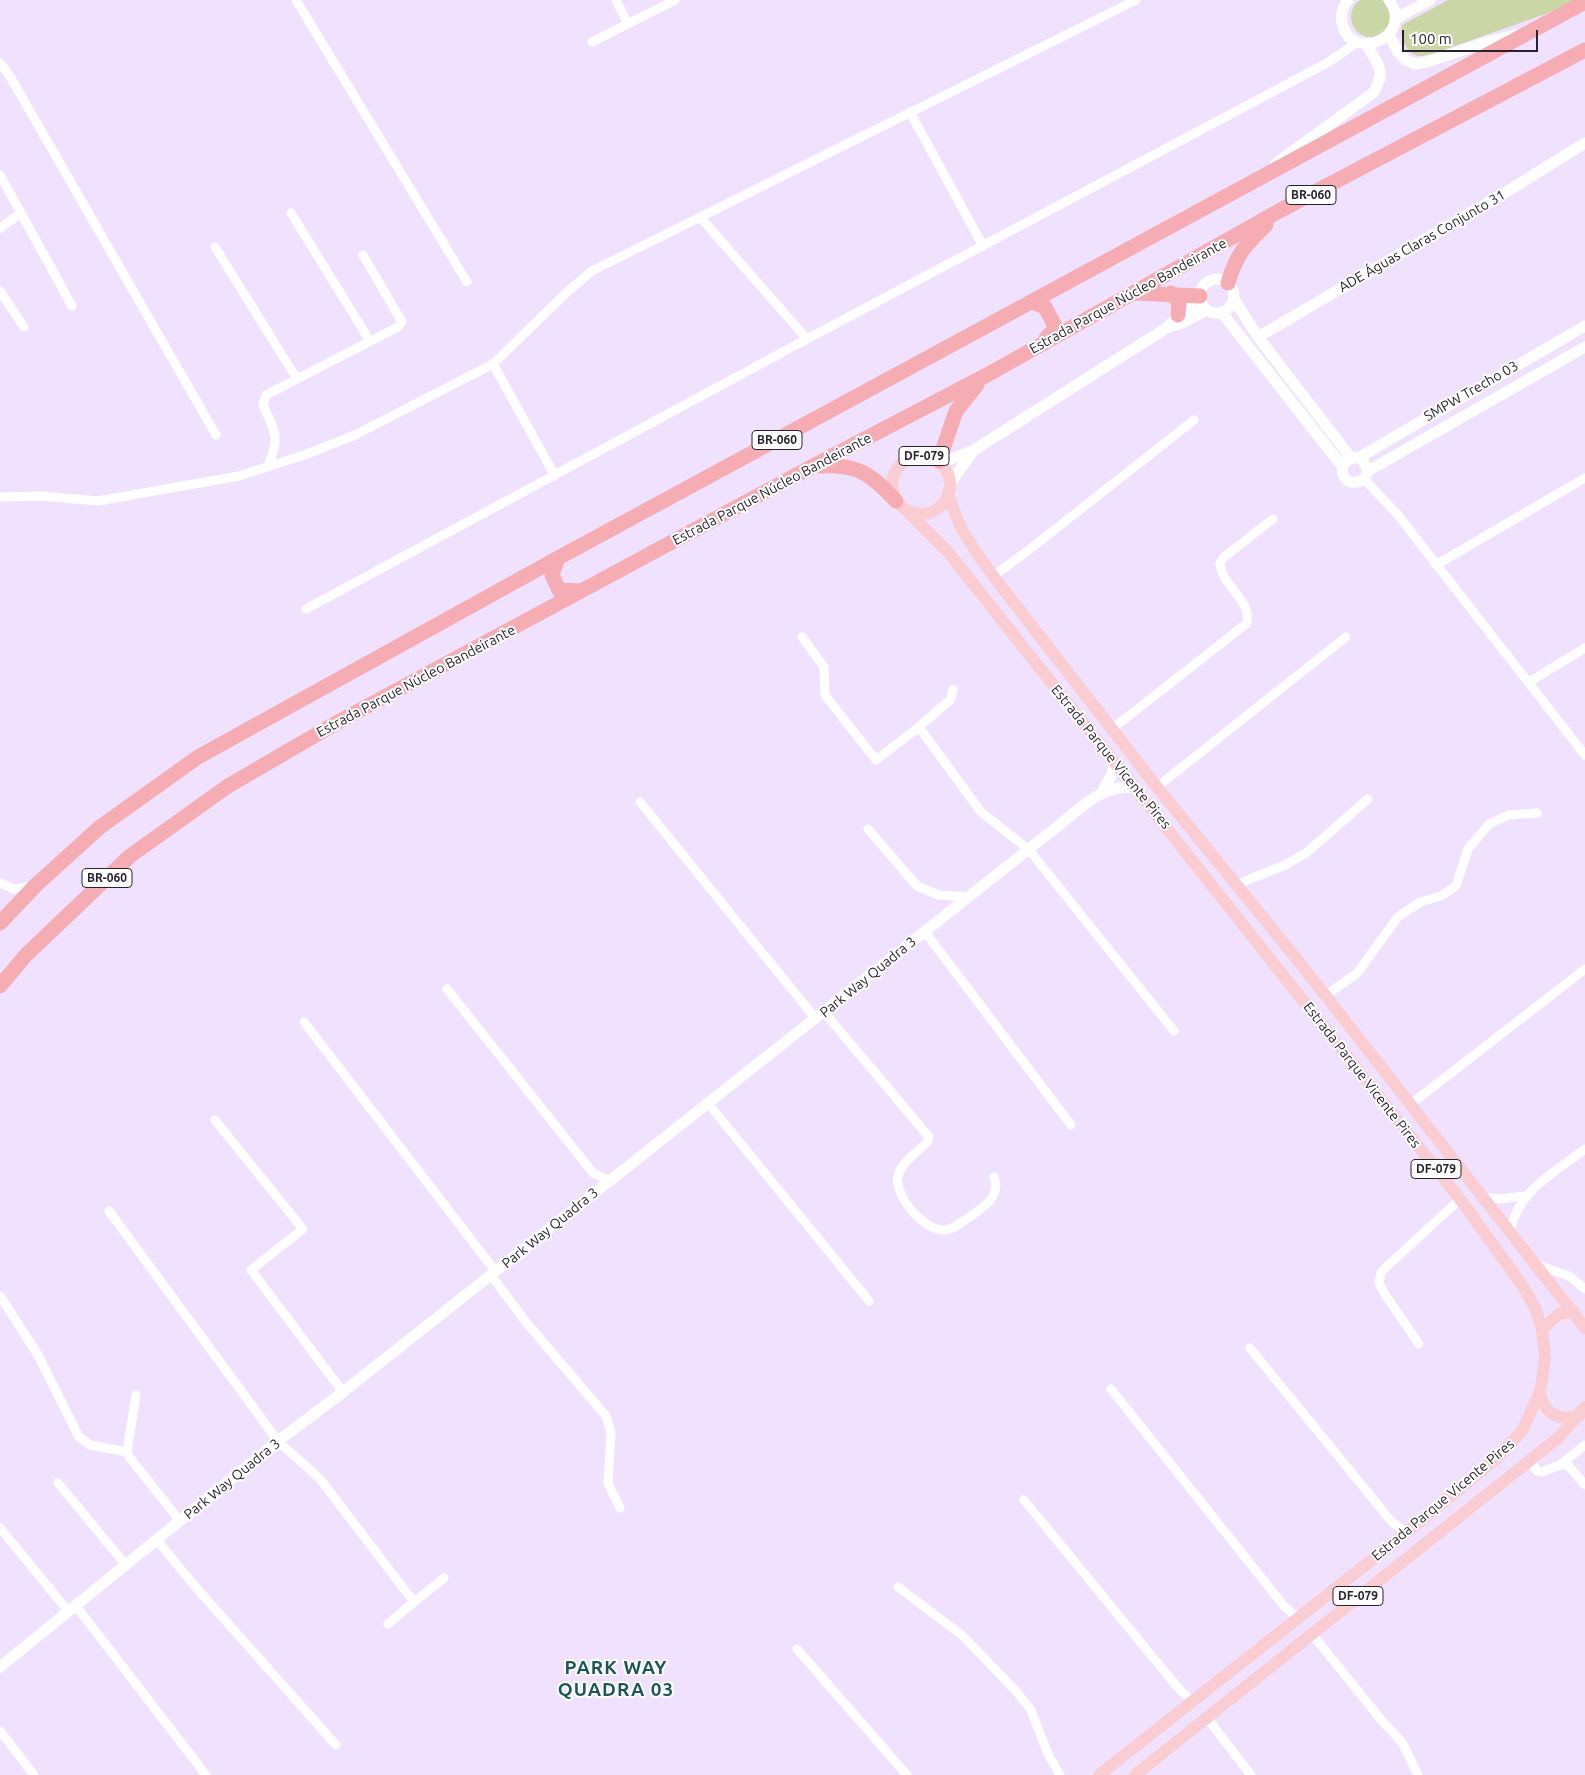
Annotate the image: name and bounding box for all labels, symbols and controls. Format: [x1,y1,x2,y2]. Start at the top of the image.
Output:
scale bar [1405,20,1541,52]
text: 100 m [1410,30,1452,47]
road number: BR-060 [1286,186,1336,204]
street label: ADE Águas Claras Conjunto 31 [1336,186,1508,296]
street label: Estrada Parque Núcleo Bandeirante [1027,235,1229,357]
street label: SMPW Trecho 03 [1421,357,1521,425]
street label: Estrada Parque Núcleo Bandeirante [670,429,874,549]
road number: BR-060 [752,430,802,450]
road number: DF-079 [899,446,949,466]
street label: Estrada Parque Núcleo Bandeirante [314,621,518,741]
street label: Estrada Parque Vicente Pires [1048,682,1174,832]
road number: BR-060 [82,868,132,888]
street label: Park Way Quadra 3 [817,933,919,1021]
street label: Estrada Parque Vicente Pires [1300,999,1424,1151]
road number: DF-079 [1411,1160,1461,1178]
street label: Park Way Quadra 3 [499,1184,601,1272]
street label: Park Way Quadra 3 [181,1435,283,1523]
street label: Estrada Parque Vicente Pires [1368,1436,1518,1564]
road number: DF-079 [1333,1586,1383,1605]
district label: PARK WAY QUADRA 03 [557,1657,675,1701]

